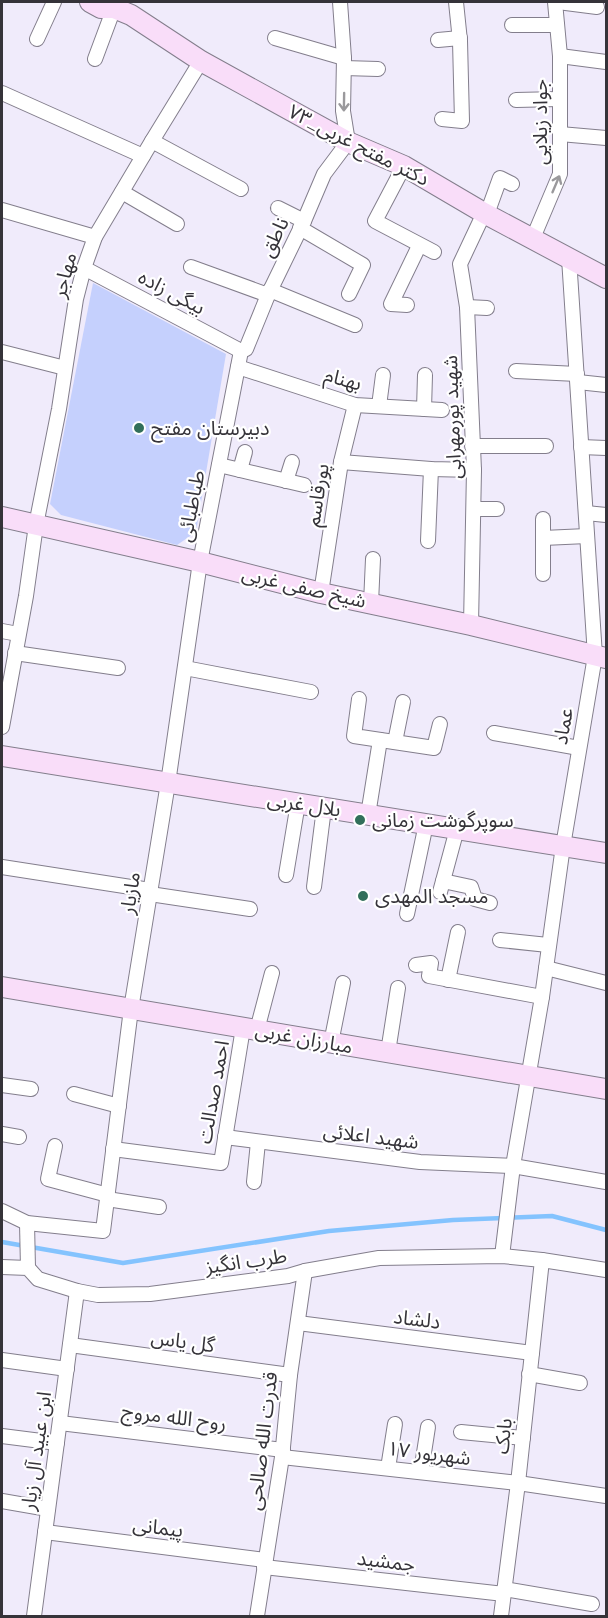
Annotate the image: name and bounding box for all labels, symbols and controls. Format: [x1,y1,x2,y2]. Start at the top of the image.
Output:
street label: جواد زیلایی [528,79,552,165]
one-way arrow [338,91,350,111]
street label: ۷۳_دکتر مفتح غربی [283,99,433,194]
one-way arrow [551,176,562,194]
street label: ناطق [254,213,295,261]
street label: مهاجر [46,250,82,301]
street label: بیگی زاده [134,264,210,320]
street label: شهید پورمهرابی [438,355,467,479]
street label: بهنام [321,363,364,398]
place label: دبیرستان مفتح [151,416,269,443]
marker: دبیرستان مفتح [132,421,146,435]
street label: پورقاسم [300,462,337,529]
street label: طباطبائی [172,468,210,544]
street label: شیخ صفی غربی [239,561,368,616]
street label: عماد [548,706,578,746]
street label: بلال غربی [266,786,342,822]
place label: سوپرگوشت زمانی [372,808,514,833]
marker: سوپرگوشت زمانی [353,813,367,827]
street label: مازیار [115,870,145,917]
place label: مسجد المهدی [375,884,489,908]
marker: مسجد المهدی [356,889,370,903]
street label: مبارزان غربی [253,1018,355,1058]
street label: احمد صدالت [192,1038,234,1146]
street label: شهید اعلائی [322,1118,420,1154]
street label: طرب انگیز [203,1243,288,1279]
street label: دلشاد [392,1304,442,1334]
street label: گل یاس [150,1325,217,1357]
street label: قدرت الله صالحی [242,1370,282,1512]
street label: ابن عبید آل زیار [16,1390,56,1513]
street label: روح الله مروج [120,1399,228,1438]
street label: بابک [489,1417,517,1455]
street label: ۱۷ شهریور [386,1436,472,1470]
street label: پیمانی [131,1512,185,1543]
street label: جمشید [356,1546,416,1576]

